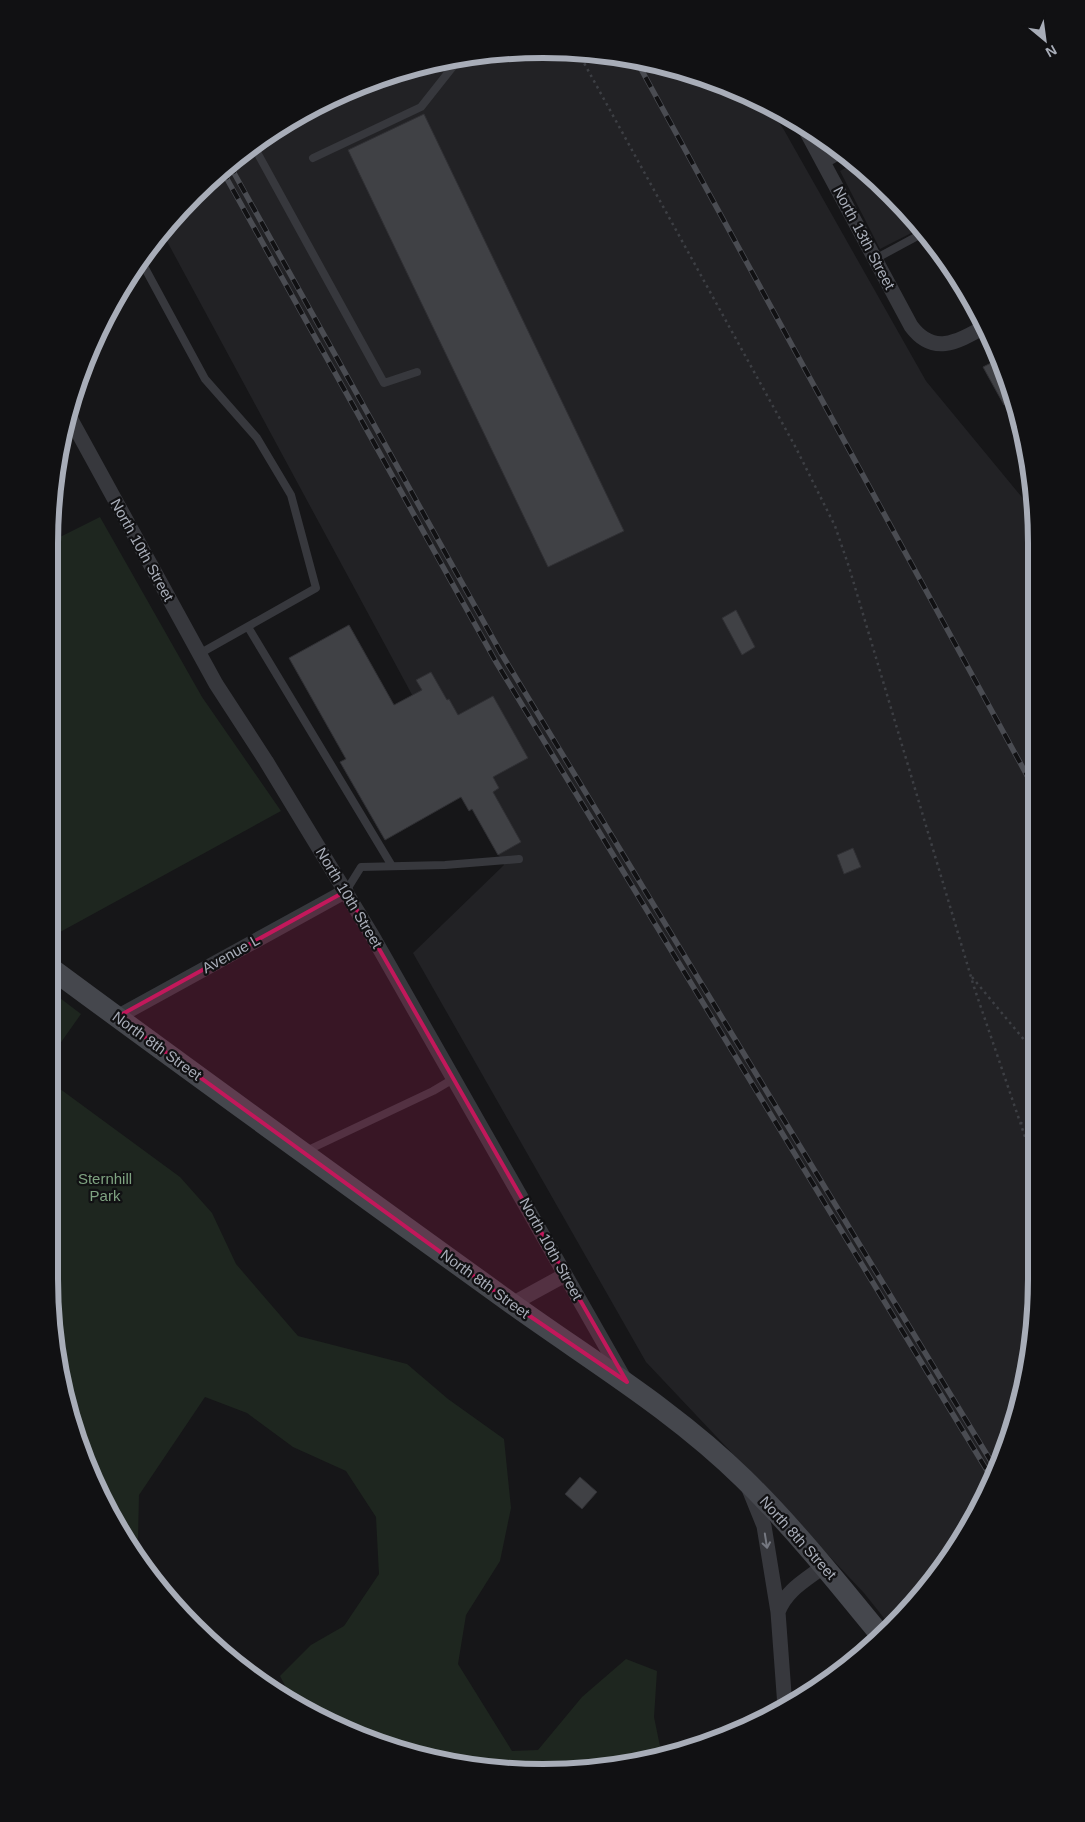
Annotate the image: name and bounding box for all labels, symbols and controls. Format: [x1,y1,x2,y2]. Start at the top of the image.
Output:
north arrow [1020,15,1070,65]
text: N [1043,42,1060,61]
street label: North 13th Street [830,183,899,293]
street label: North 10th Street [107,496,178,605]
street label: North 10th Street [313,844,387,952]
street label: Avenue L [199,931,262,976]
street label: North 8th Street [109,1008,206,1084]
park label: Sternhill Park [78,1170,132,1204]
street label: North 10th Street [516,1195,587,1304]
street label: North 8th Street [437,1246,534,1322]
street label: North 8th Street [757,1493,841,1583]
one-way arrow [762,1532,772,1548]

